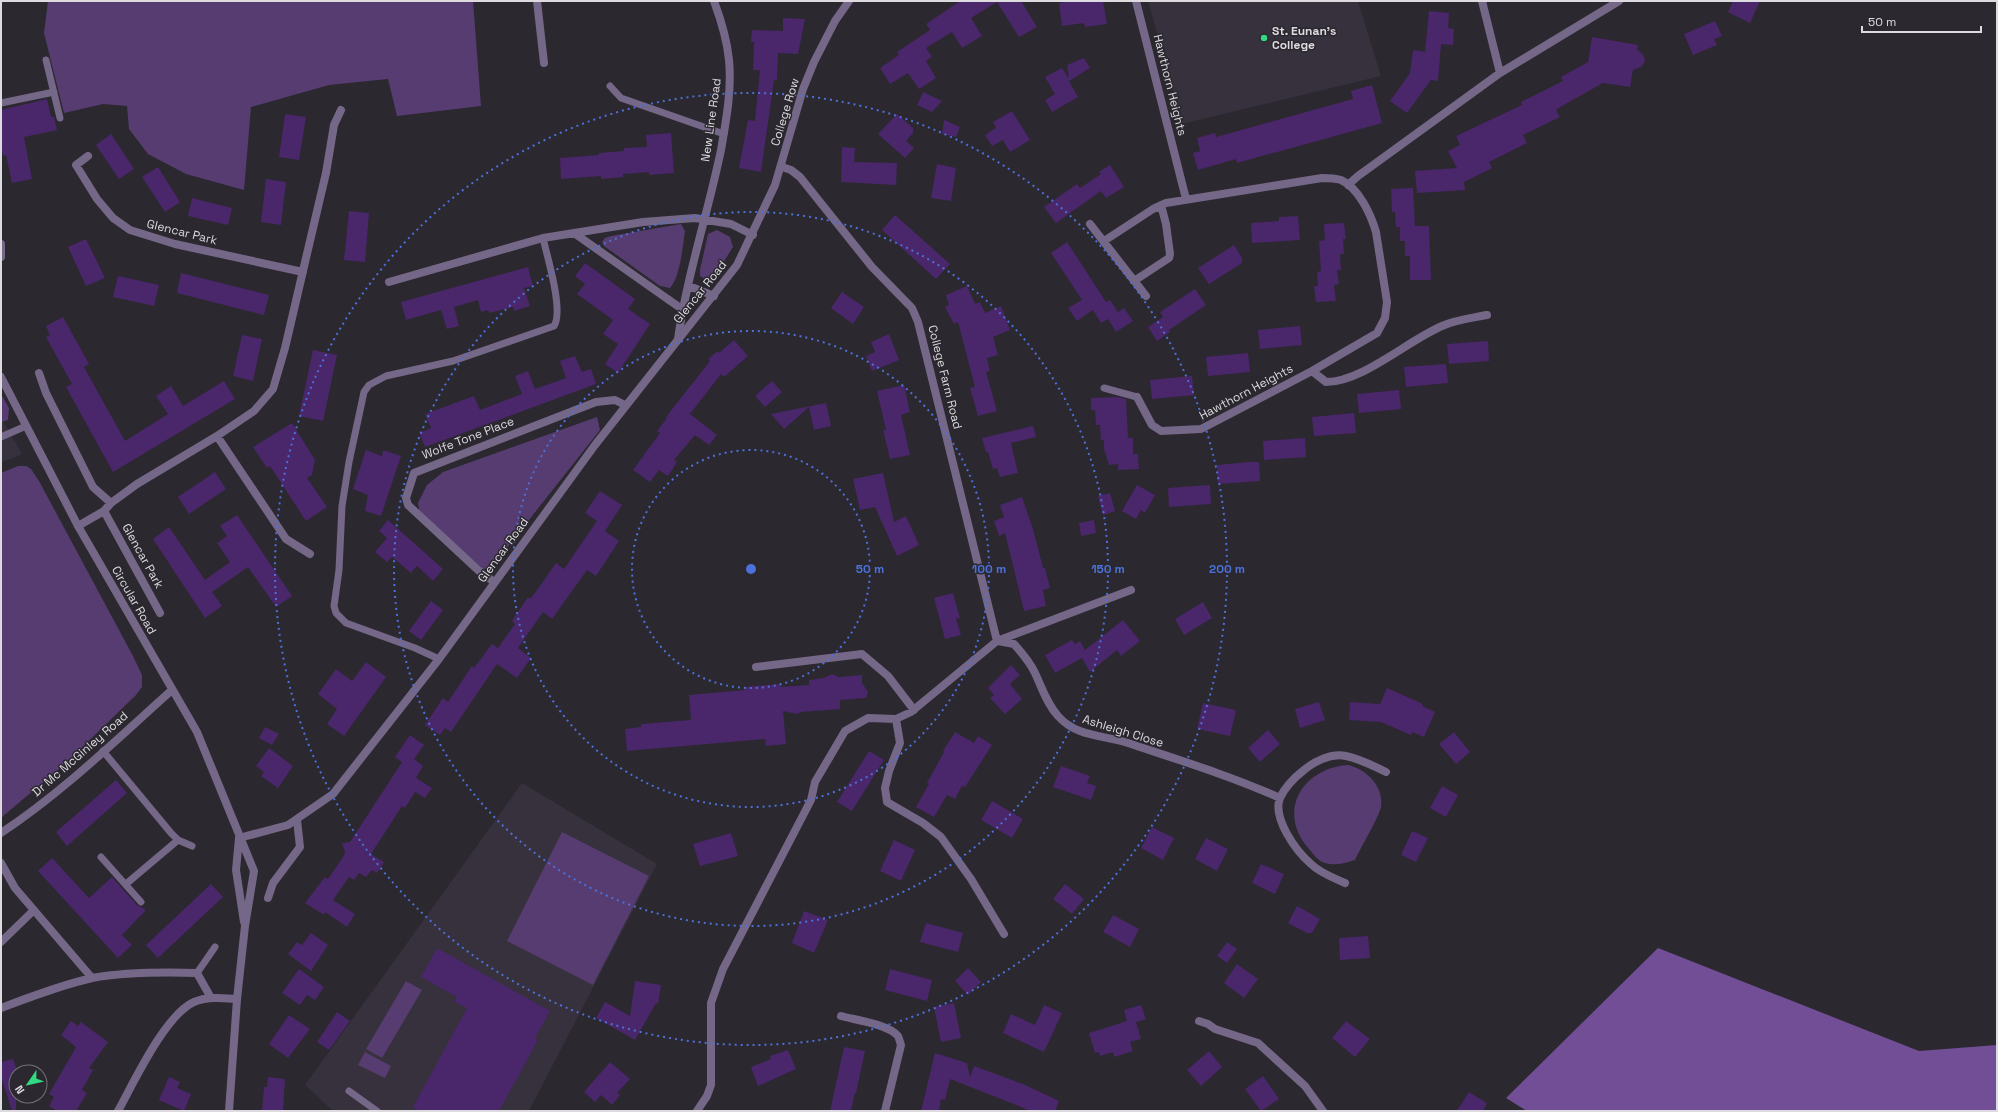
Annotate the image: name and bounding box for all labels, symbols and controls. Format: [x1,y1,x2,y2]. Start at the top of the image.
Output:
scale bar [1862,8,1981,34]
text: 50 m [1868,14,1896,30]
place label: St. Eunan's College [1272,23,1336,53]
street label: Hawthorn Heights [1150,33,1190,137]
marker: St. Eunan's College [1259,33,1269,43]
street label: College Row [767,76,803,148]
street label: New Line Road [697,77,725,163]
street label: Glencar Park [145,216,219,249]
street label: Glencar Road [670,257,730,327]
street label: College Farm Road [924,323,966,431]
street label: Hawthorn Heights [1196,360,1296,424]
street label: Wolfe Tone Place [420,413,516,463]
street label: Glencar Road [474,514,532,586]
street label: Glencar Park [119,521,168,592]
text: 50 m [856,561,884,577]
text: 100 m [972,561,1006,577]
text: 150 m [1091,561,1125,577]
text: 200 m [1209,561,1245,577]
centre of rings [744,562,758,576]
street label: Circular Road [108,563,160,637]
street label: Dr Mc McGinley Road [29,708,131,800]
street label: Ashleigh Close [1081,711,1165,751]
north arrow [8,1064,48,1104]
text: N [12,1083,28,1097]

